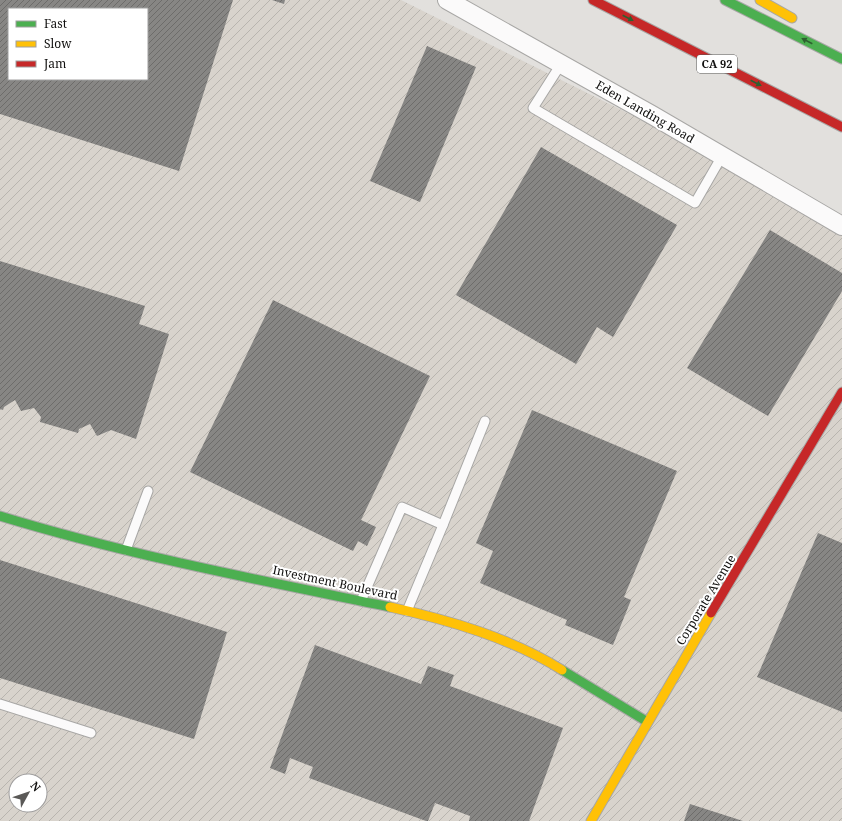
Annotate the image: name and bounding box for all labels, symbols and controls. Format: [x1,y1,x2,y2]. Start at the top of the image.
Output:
legend [8,8,148,80]
one-way arrow [622,14,633,21]
text: Fast [44,15,67,32]
text: Slow [44,35,72,52]
one-way arrow [801,38,813,45]
text: Jam [43,55,66,72]
road number: CA 92 [697,55,737,73]
street label: Eden Landing Road [593,76,698,147]
one-way arrow [750,80,762,86]
street label: Corporate Avenue [672,551,739,648]
street label: Investment Boulevard [271,561,400,604]
north arrow [8,773,48,813]
text: N [28,778,45,795]

